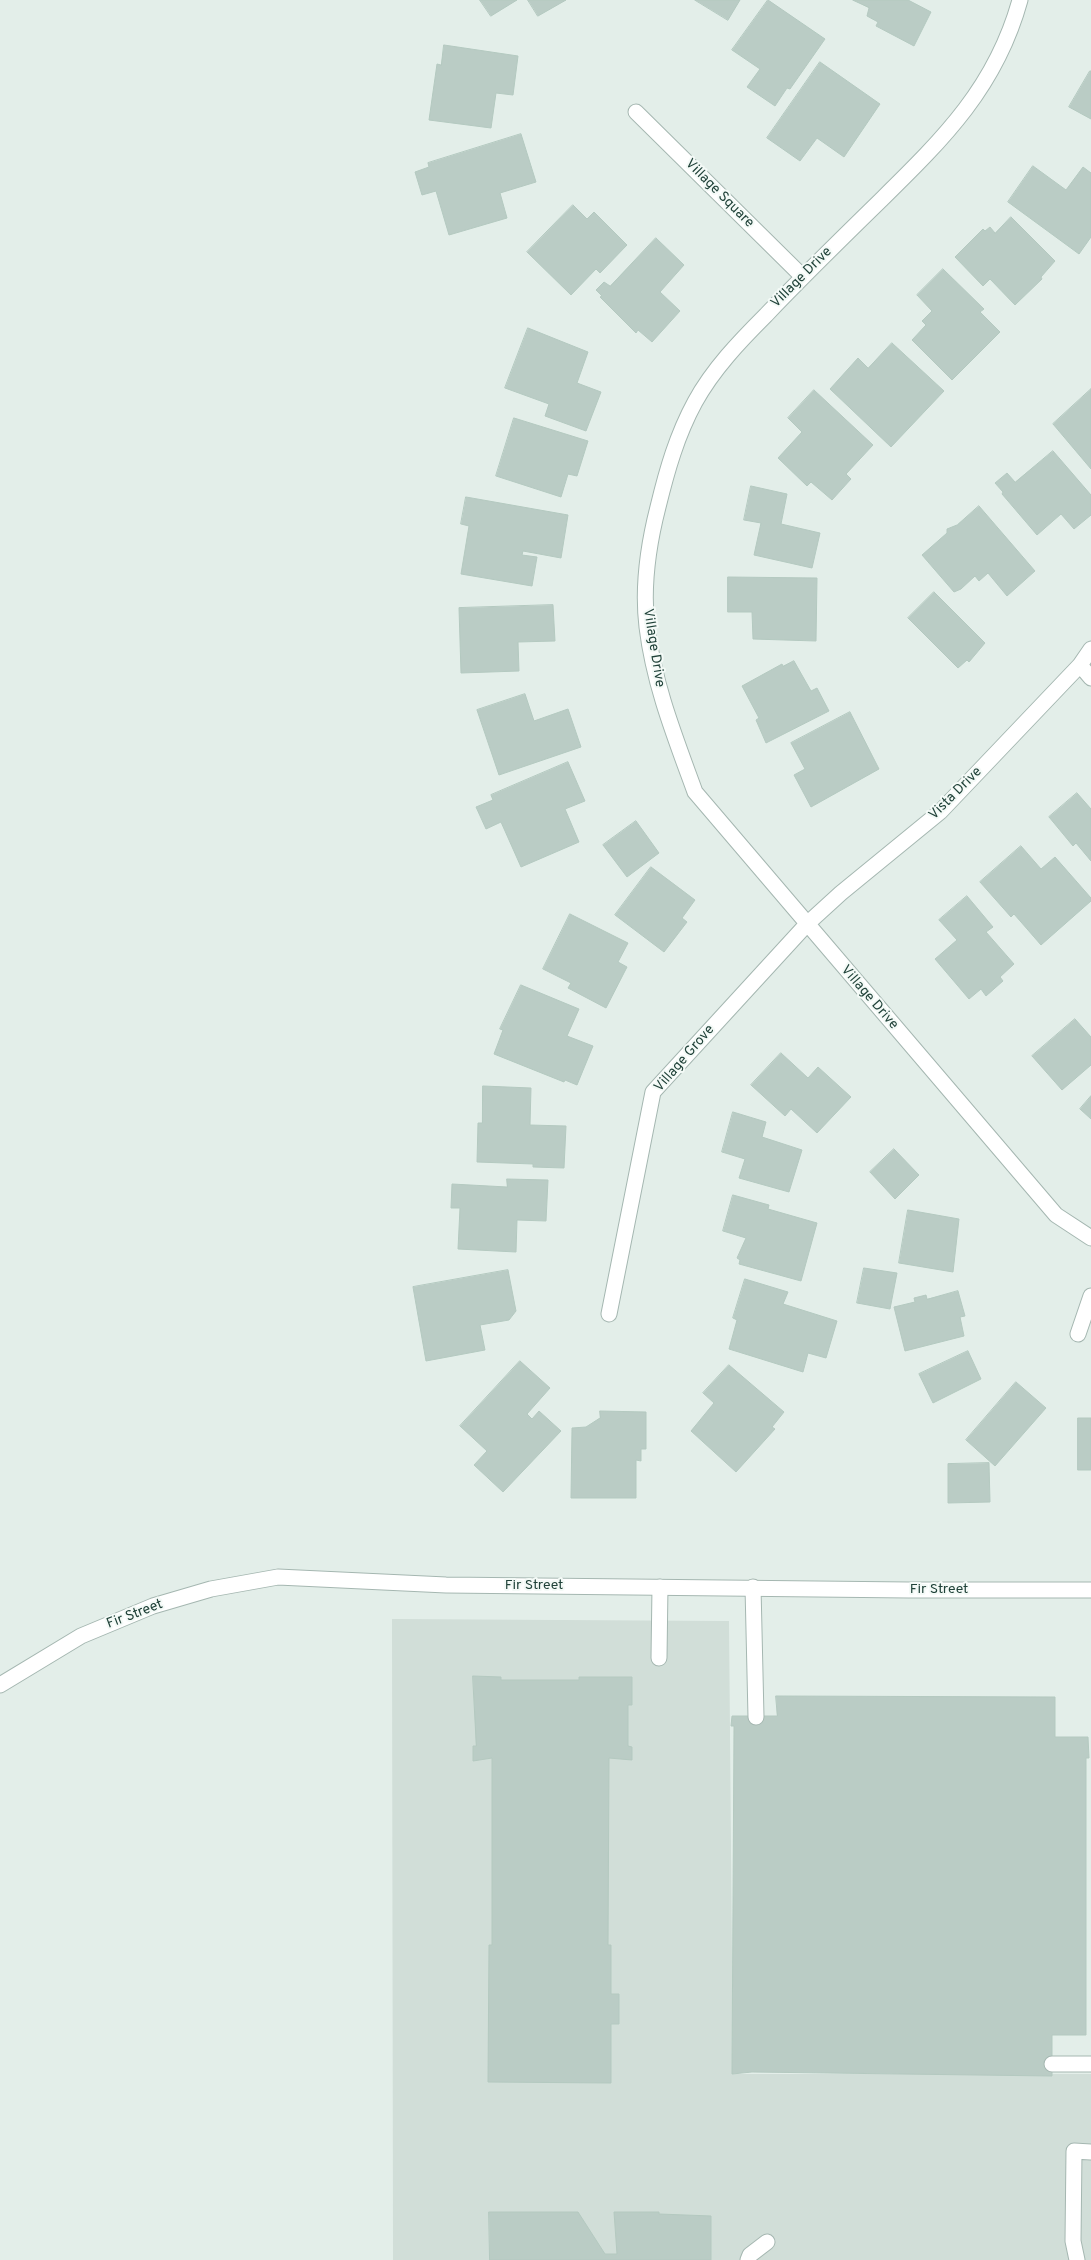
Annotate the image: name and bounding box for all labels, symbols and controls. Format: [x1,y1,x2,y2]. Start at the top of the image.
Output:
street label: Village Square [681,156,757,232]
street label: Village Drive [768,244,836,312]
street label: Village Drive [638,607,668,689]
street label: Vista Drive [926,764,986,824]
street label: Village Drive [837,963,901,1033]
street label: Village Grove [651,1022,719,1096]
street label: Fir Street [505,1578,563,1594]
street label: Fir Street [910,1582,968,1598]
street label: Fir Street [105,1597,165,1633]

